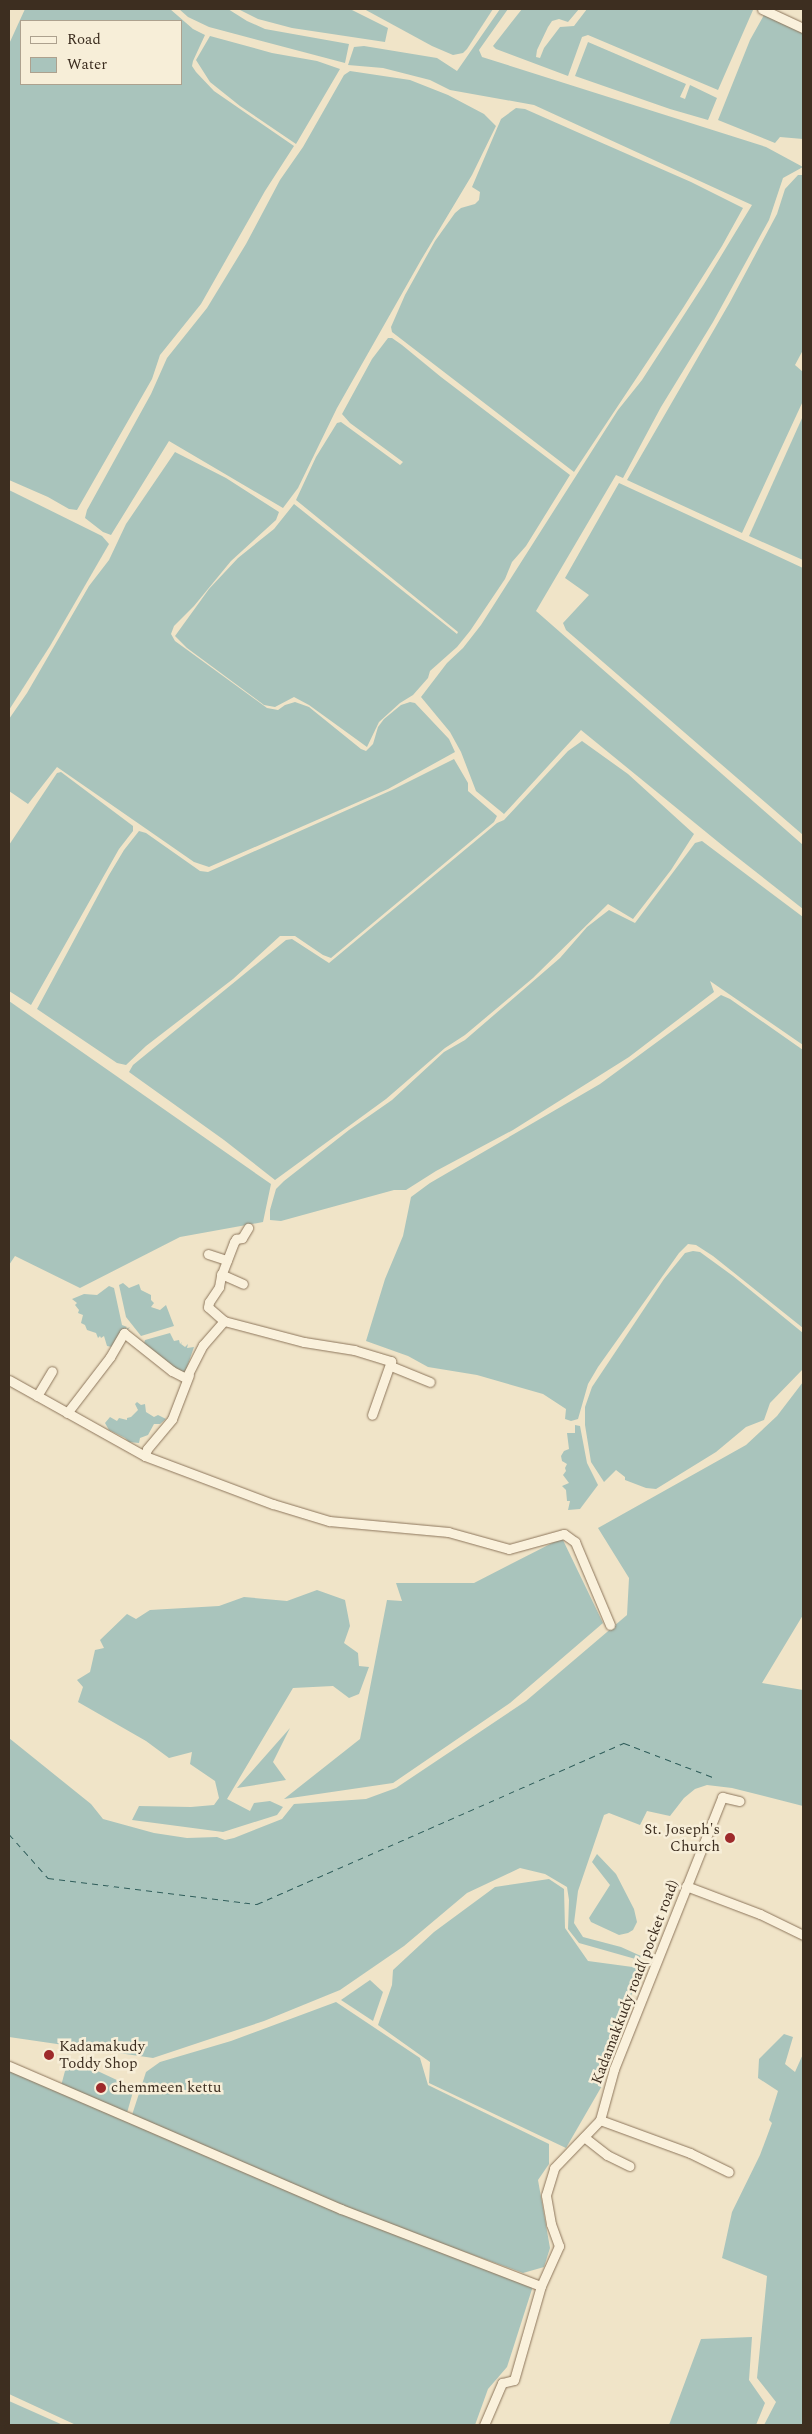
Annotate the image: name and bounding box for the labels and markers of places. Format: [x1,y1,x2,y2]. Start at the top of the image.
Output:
place label: St. Joseph's Church [644,1820,720,1855]
marker: St. Joseph's Church [724,1832,736,1844]
place label: Kadamakudy Toddy Shop [59,2037,145,2072]
marker: Kadamakudy Toddy Shop [43,2049,55,2061]
place label: chemmeen kettu [111,2079,221,2097]
marker: chemmeen kettu [95,2082,107,2094]

